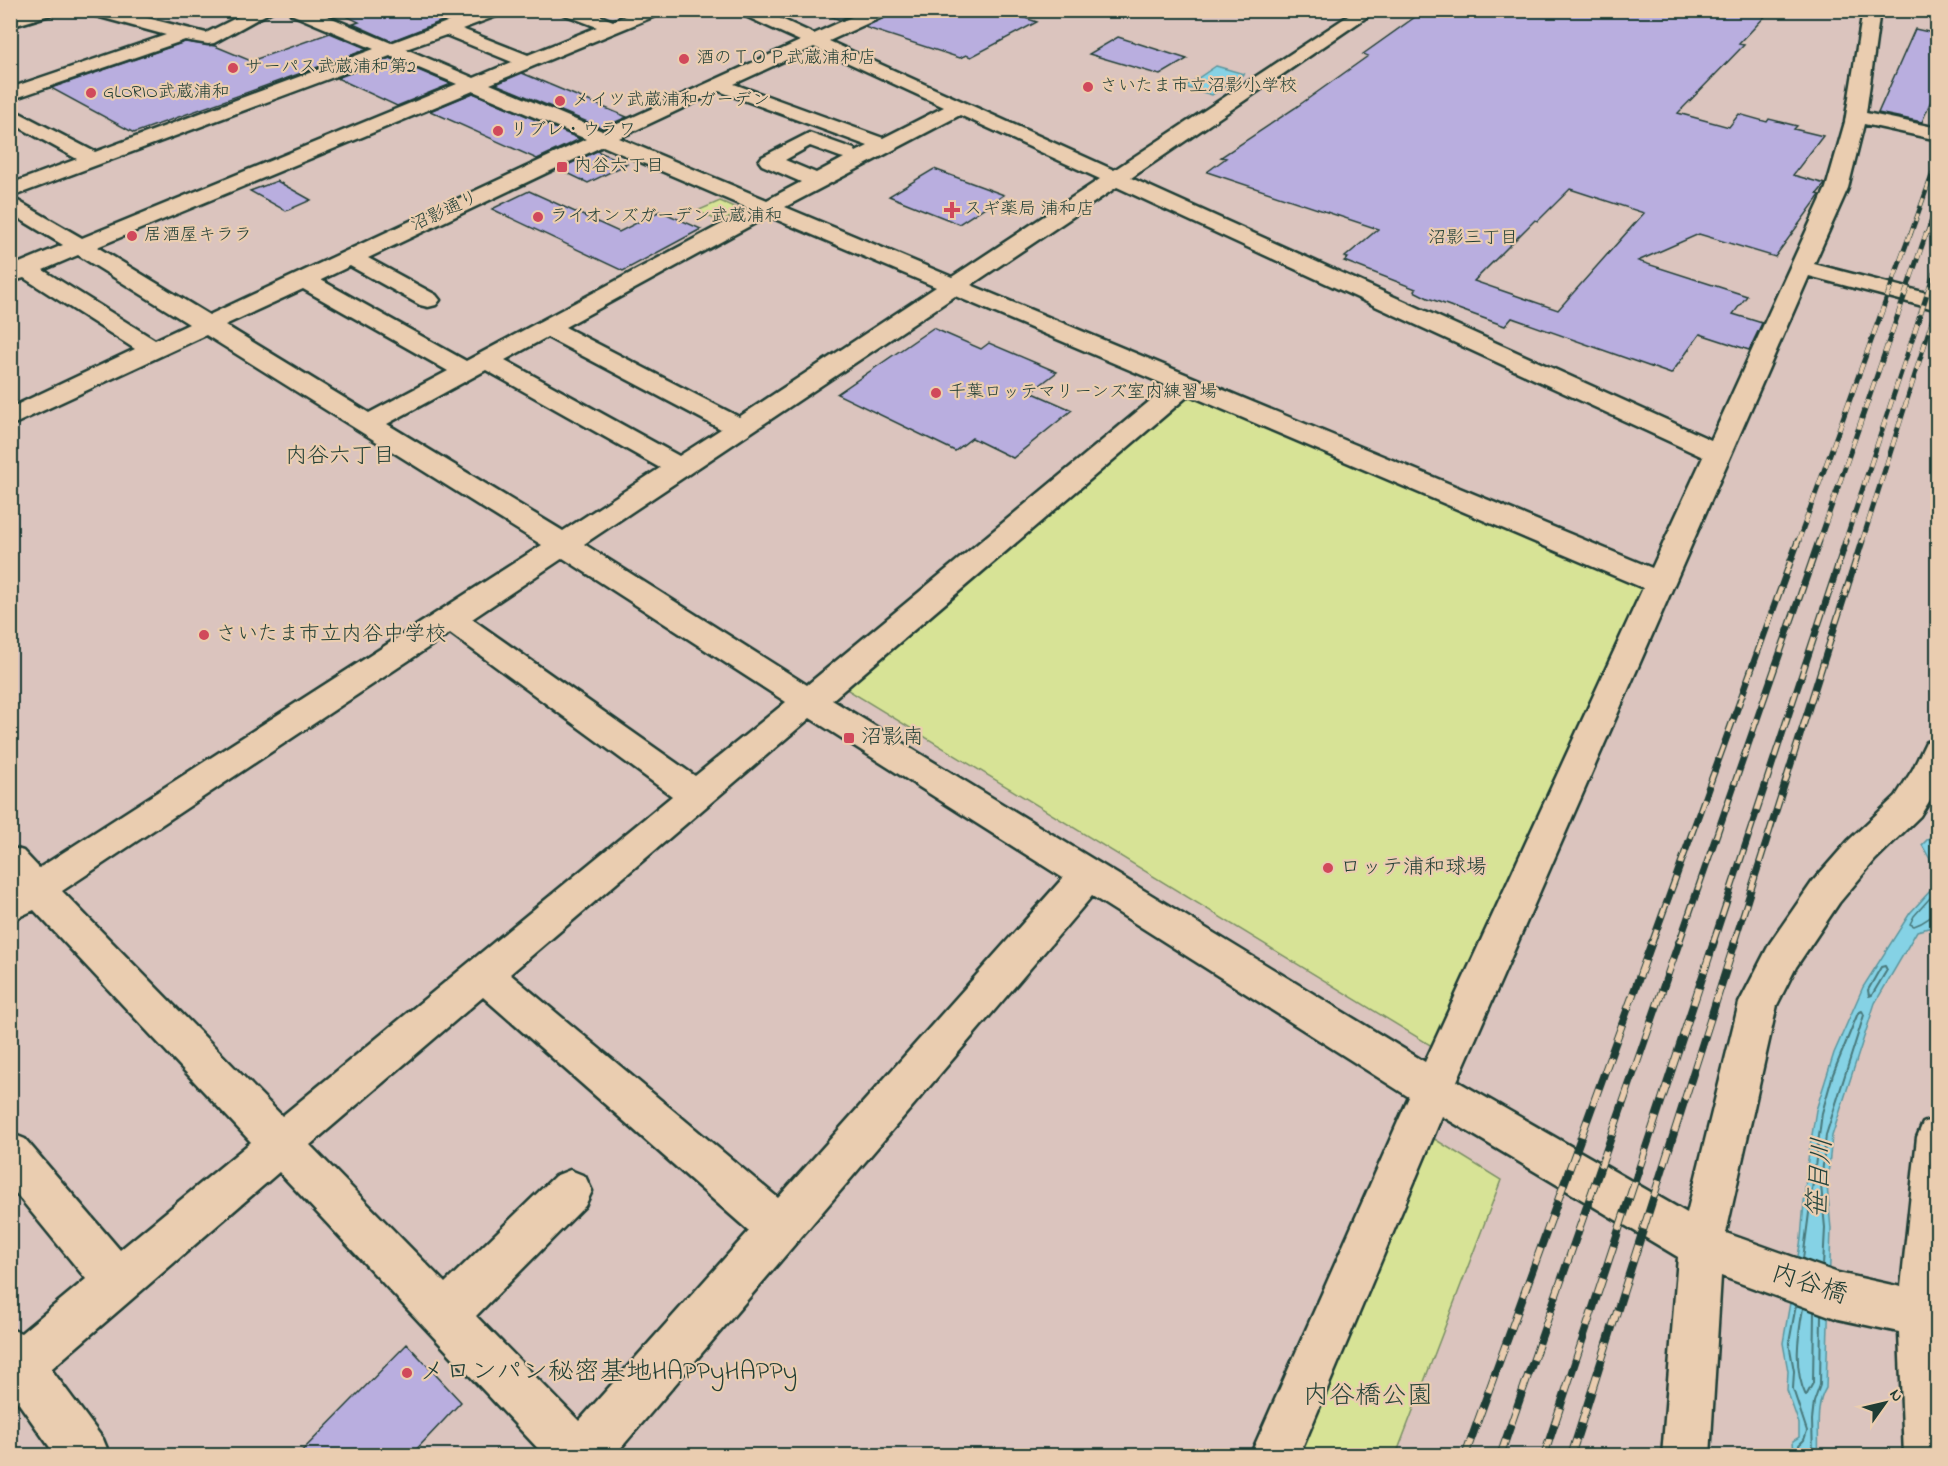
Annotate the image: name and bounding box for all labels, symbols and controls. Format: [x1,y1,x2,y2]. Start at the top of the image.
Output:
place label: 酒のＴＯＰ武蔵浦和店 [696,46,876,72]
marker: 酒のＴＯＰ武蔵浦和店 [677,52,691,66]
place label: サーパス武蔵浦和第2 [245,55,416,81]
marker: サーパス武蔵浦和第2 [226,61,240,75]
place label: さいたま市立沼影小学校 [1100,74,1297,100]
place label: GLORIO武蔵浦和 [103,80,230,106]
marker: さいたま市立沼影小学校 [1081,80,1095,94]
marker: GLORIO武蔵浦和 [84,86,98,100]
place label: メイツ武蔵浦和ガーデン [572,88,770,114]
marker: メイツ武蔵浦和ガーデン [553,94,567,108]
place label: リブレ・ウラワ [510,118,636,144]
marker: リブレ・ウラワ [491,124,505,138]
place label: 内谷六丁目 [574,154,664,180]
marker: 内谷六丁目 [555,160,569,174]
street label: 沼影通り [407,185,483,239]
place label: スギ薬局 浦和店 [964,197,1095,223]
marker: スギ薬局 浦和店 [945,203,959,217]
place label: ライオンズガーデン武蔵浦和 [550,204,783,230]
marker: ライオンズガーデン武蔵浦和 [531,210,545,224]
place label: 居酒屋キララ [144,223,252,249]
district label: 沼影三丁目 [1428,226,1518,252]
marker: 居酒屋キララ [125,229,139,243]
place label: 千葉ロッテマリーンズ室内練習場 [948,380,1217,406]
marker: 千葉ロッテマリーンズ室内練習場 [929,386,943,400]
district label: 内谷六丁目 [285,441,395,473]
place label: さいたま市立内谷中学校 [216,620,446,650]
marker: さいたま市立内谷中学校 [197,628,211,642]
place label: 沼影南 [861,723,924,753]
marker: 沼影南 [842,731,856,745]
place label: ロッテ浦和球場 [1340,853,1487,883]
marker: ロッテ浦和球場 [1321,861,1335,875]
water label: 笹目川 [1799,1136,1843,1220]
street label: 内谷橋 [1766,1255,1852,1315]
place label: メロンパン秘密基地HAPPyHAPPy [419,1354,797,1392]
marker: メロンパン秘密基地HAPPyHAPPy [400,1366,414,1380]
north arrow [1855,1373,1915,1433]
park label: 内谷橋公園 [1303,1378,1433,1416]
text: N [1883,1385,1909,1407]

